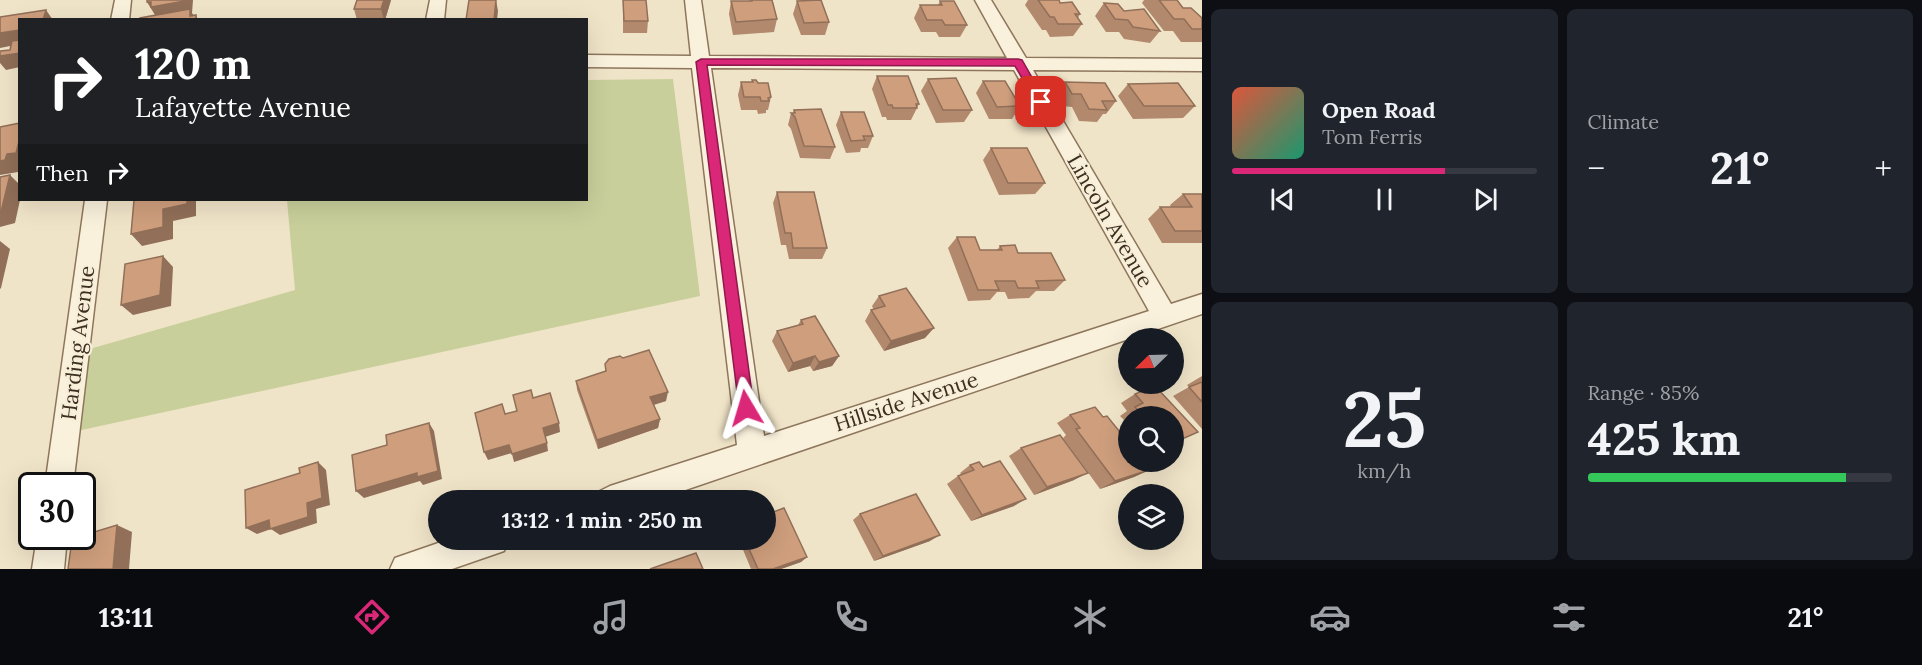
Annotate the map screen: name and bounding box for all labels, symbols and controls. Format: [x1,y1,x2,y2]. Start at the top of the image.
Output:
text: 120 m [135,37,251,91]
icon: right [36,42,114,120]
pin [1015,76,1066,127]
icon: arrive [1024,85,1057,118]
text: Lafayette Avenue [135,90,351,124]
text: Open Road [1322,96,1436,124]
text: Climate [1588,109,1659,134]
text: Tom Ferris [1322,124,1422,149]
text: 21° [1710,139,1769,196]
text: − [1588,147,1605,189]
text: + [1874,147,1892,189]
street label: Lincoln Avenue [1061,149,1159,292]
icon: right [101,156,134,189]
text: Then [36,159,89,187]
icon: previous [1266,183,1299,216]
icon: pause [1368,183,1401,216]
icon: next [1469,183,1502,216]
street label: Harding Avenue [55,264,100,422]
north arrow [1118,328,1184,394]
map controls [1118,328,1184,550]
street label: Hillside Avenue [830,366,981,438]
text: 25 [1342,369,1426,468]
position arrow [714,376,778,440]
text: Range · 85% [1588,380,1699,405]
button: search [1118,406,1184,472]
text: 425 km [1588,410,1740,467]
text: km/h [1357,458,1411,483]
speed limit sign: 30 [18,472,96,550]
button: layers [1118,484,1184,550]
text: 13:12 · 1 min · 250 m [502,506,702,534]
icon: directions [351,596,393,638]
icon: music [590,596,632,638]
icon: phone [830,596,872,638]
icon: climate [1069,596,1111,638]
icon: car [1309,596,1351,638]
icon: filters [1548,596,1590,638]
text: 13:11 [99,600,153,634]
text: 21° [1788,600,1823,634]

